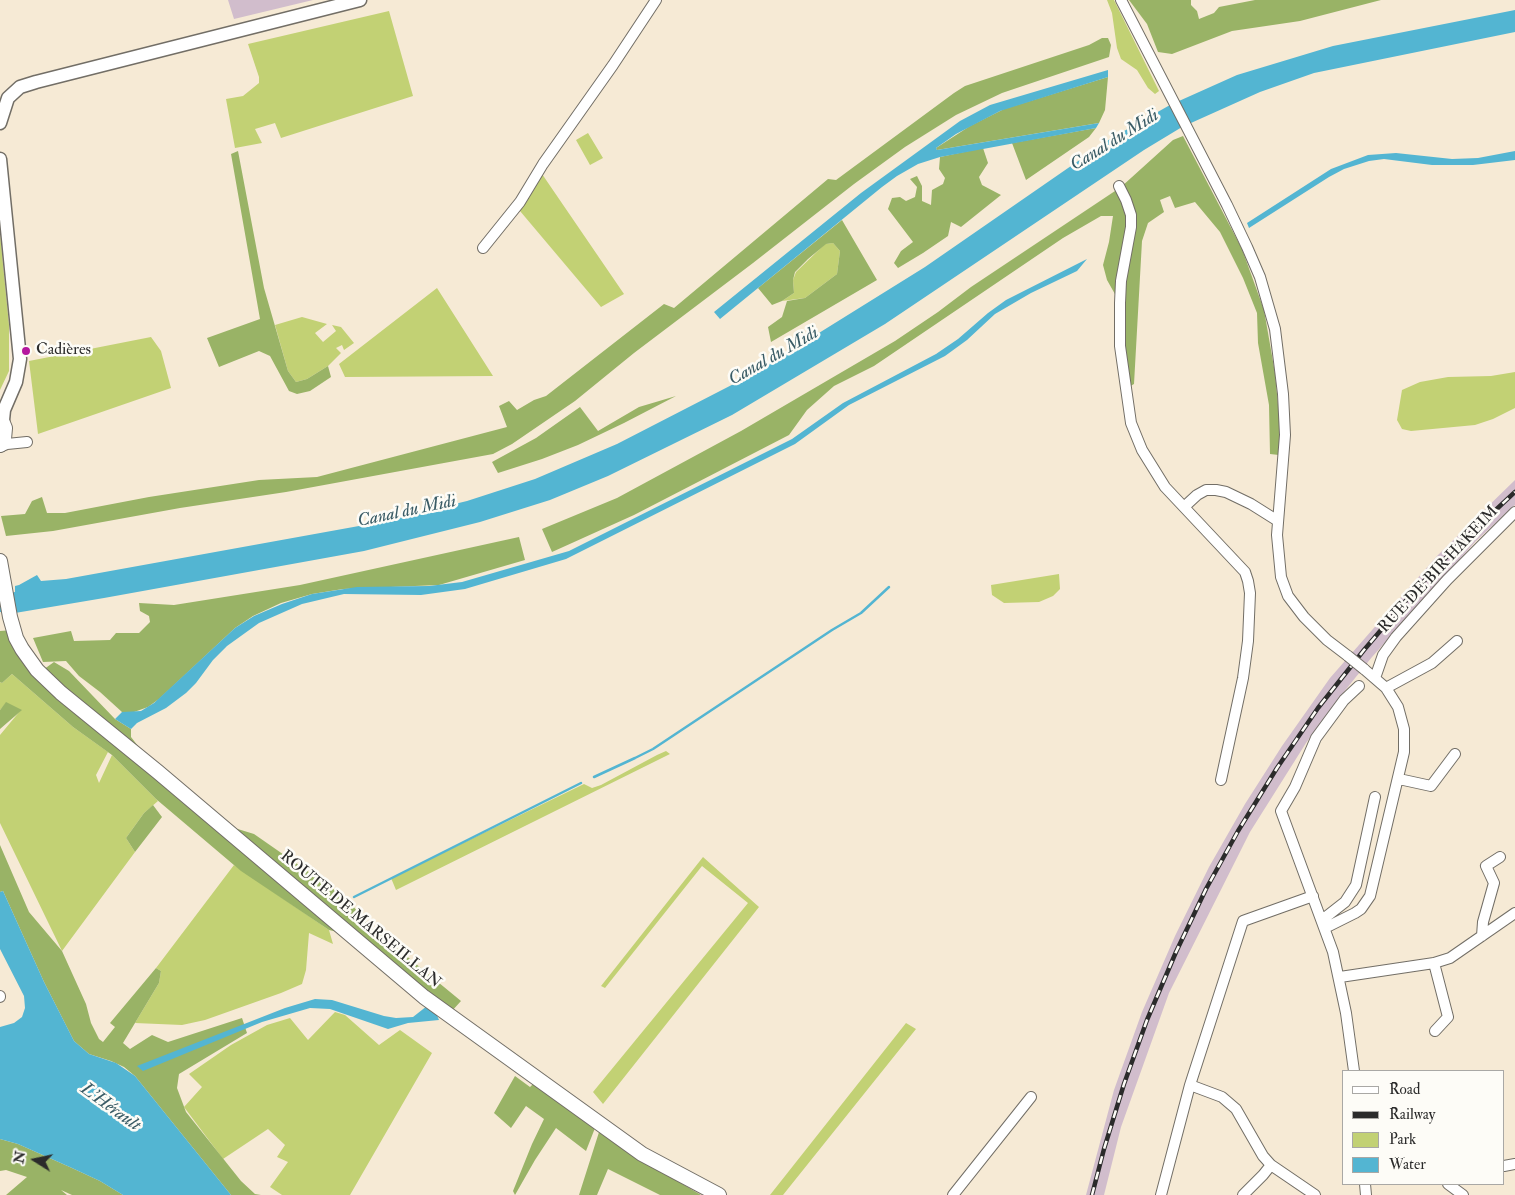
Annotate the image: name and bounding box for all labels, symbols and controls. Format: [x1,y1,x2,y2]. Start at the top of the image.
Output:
water label: Canal du Midi [1067,105,1163,177]
water label: Canal du Midi [725,323,823,391]
place label: Cadières [36,341,91,361]
marker: Cadières [20,345,32,357]
water label: Canal du Midi [356,491,458,533]
street label: RUE DE BIR HAKEIM [1375,502,1503,638]
street label: ROUTE DE MARSEILLAN [276,847,444,993]
legend [1342,1070,1505,1185]
water label: L'Hérault [76,1079,144,1137]
text: Road [1389,1080,1420,1099]
text: Railway [1389,1105,1435,1124]
text: Park [1389,1130,1416,1149]
north arrow [10,1135,60,1185]
text: N [10,1150,29,1165]
text: Water [1389,1155,1426,1174]

